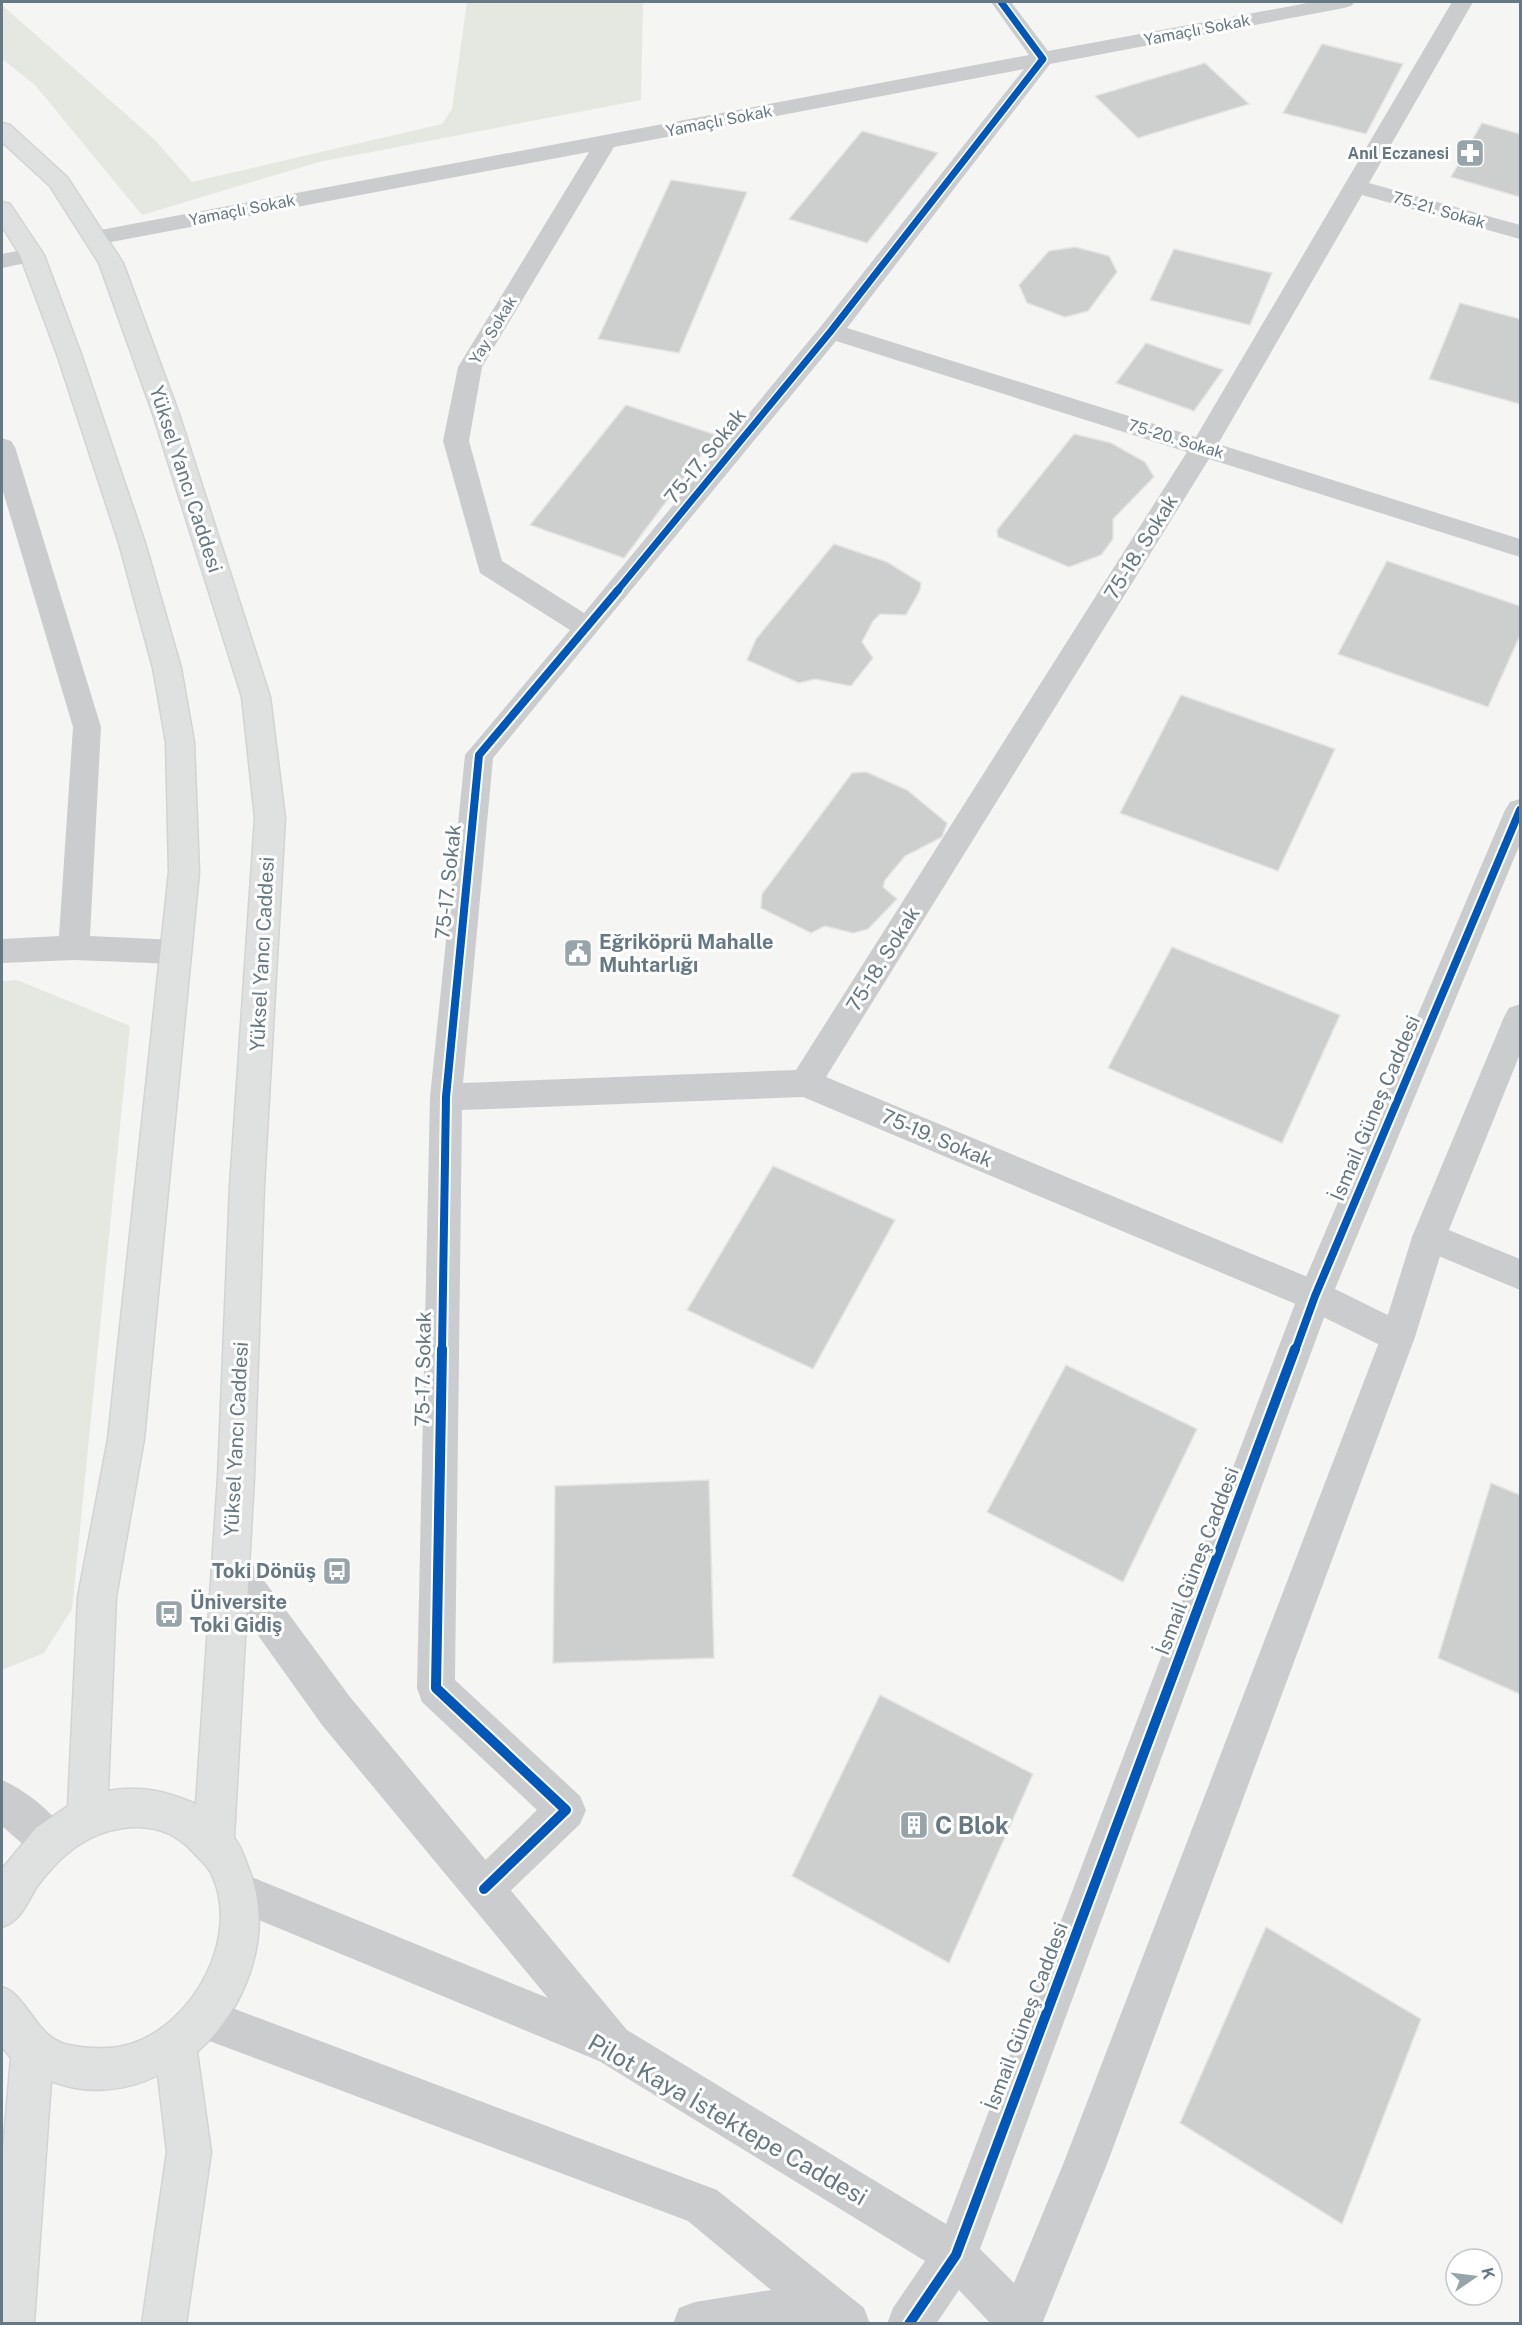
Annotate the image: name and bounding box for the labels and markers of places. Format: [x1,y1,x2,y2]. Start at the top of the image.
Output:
pharmacy icon: Anıl Eczanesi [1454,137,1486,169]
place label: Anıl Eczanesi [1348,144,1449,163]
place label: Eğriköprü Mahalle Muhtarlığı [599,930,774,977]
public building icon: Eğriköprü Mahalle Muhtarlığı [562,937,594,969]
bus stop icon: Toki Dönüş [321,1555,353,1587]
place label: Toki Dönüş [212,1559,316,1583]
place label: Üniversite Toki Gidiş [190,1589,287,1637]
bus stop icon: Üniversite Toki Gidiş [153,1598,185,1630]
building icon: C Blok [898,1809,930,1841]
place label: C Blok [935,1811,1009,1839]

